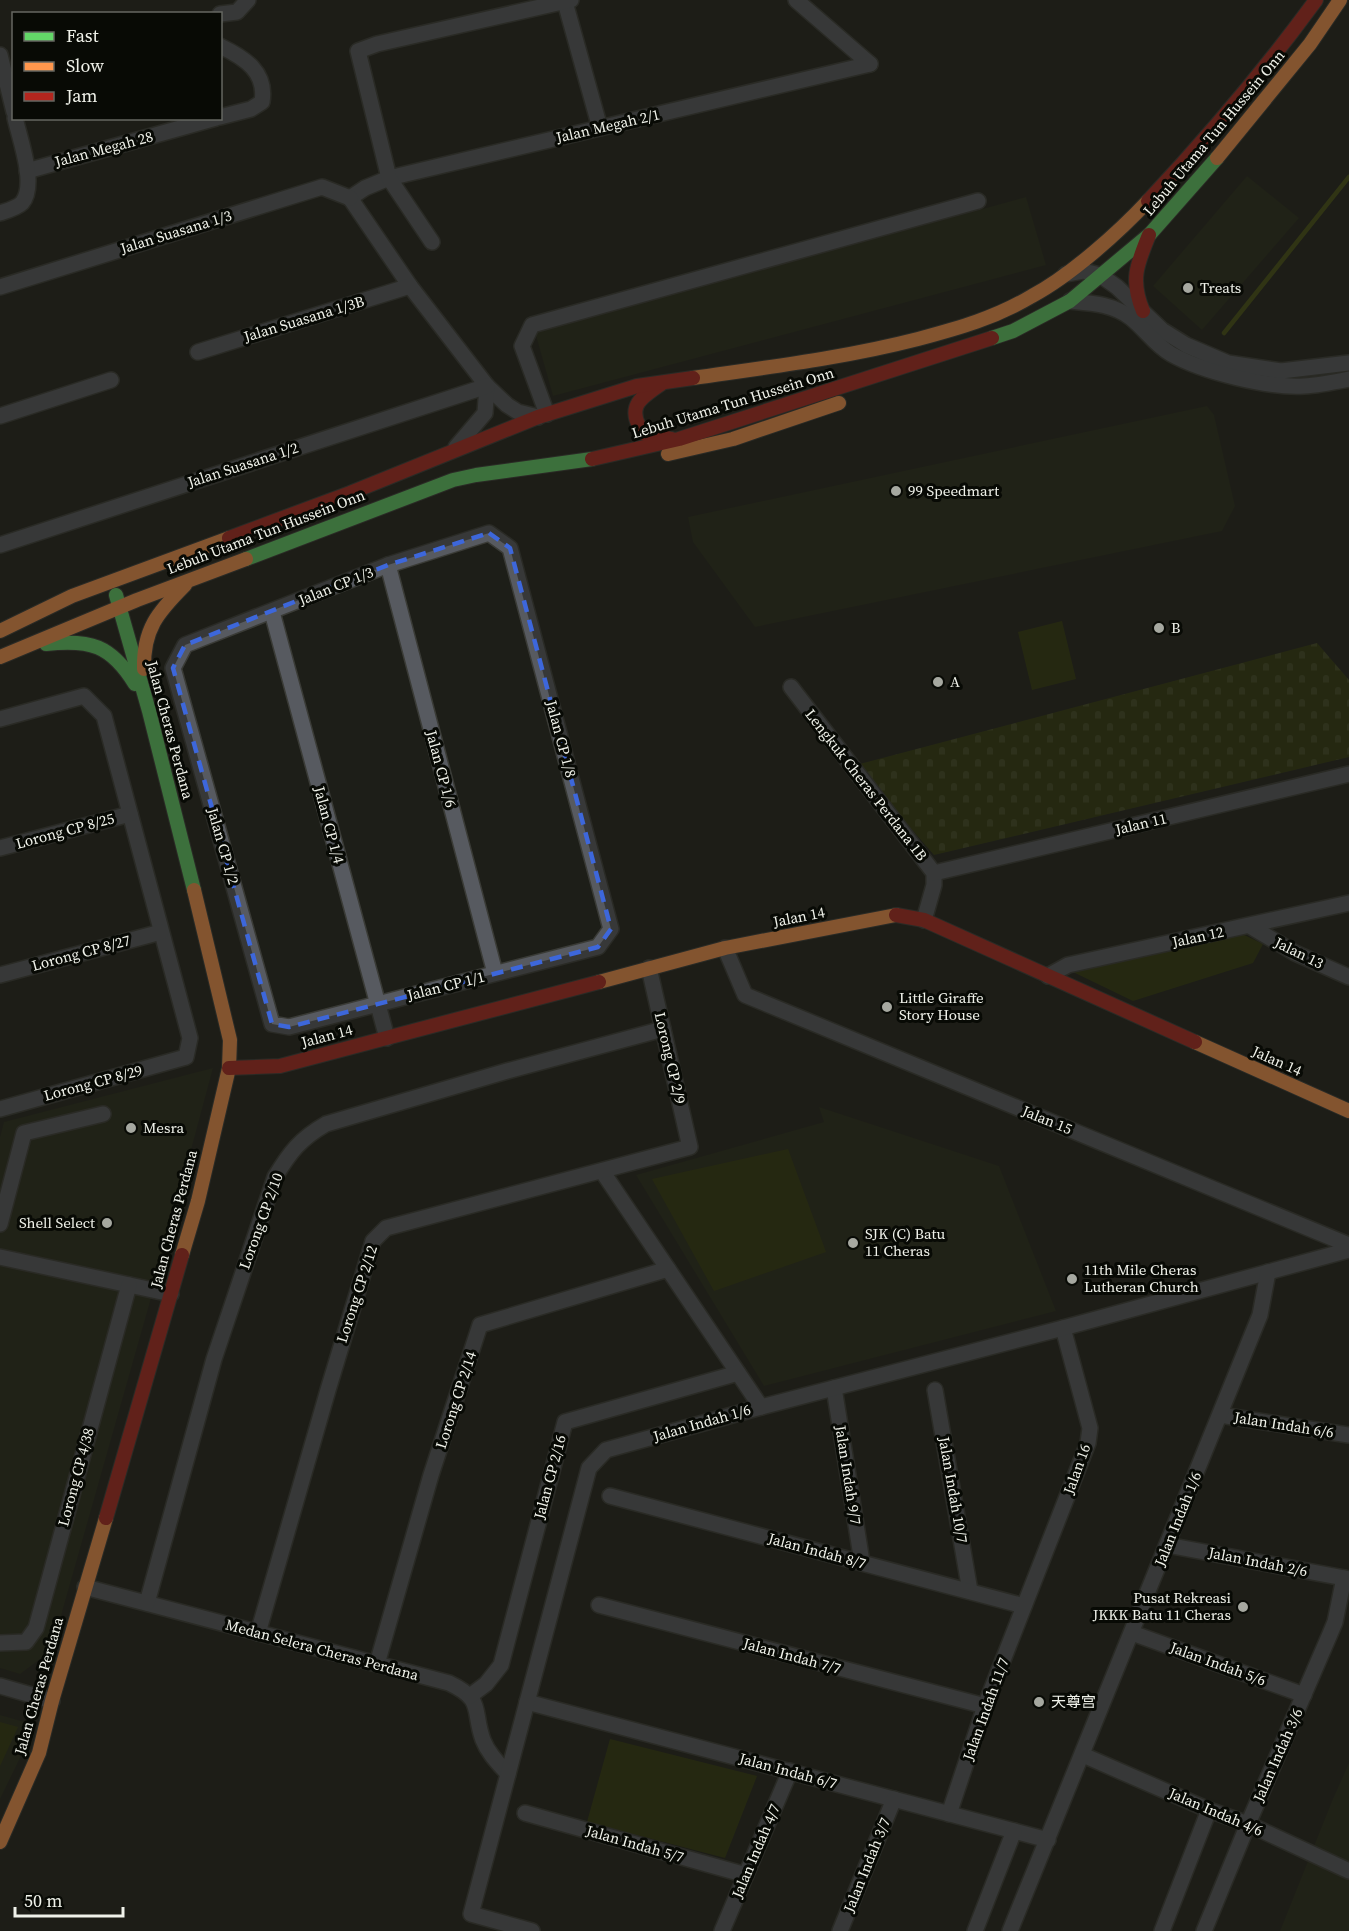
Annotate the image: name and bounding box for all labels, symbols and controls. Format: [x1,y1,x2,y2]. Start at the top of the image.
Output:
legend [12,12,222,120]
text: Fast [66,23,99,48]
street label: Lebuh Utama Tun Hussein Onn [1138,45,1289,220]
text: Slow [66,53,104,78]
text: Jam [65,83,98,108]
street label: Jalan Megah 2/1 [553,103,662,148]
street label: Jalan Megah 28 [51,125,155,172]
street label: Jalan Suasana 1/3 [117,205,234,259]
place label: Treats [1200,277,1241,298]
marker: Treats [1181,281,1195,295]
street label: Jalan Suasana 1/3B [240,290,367,347]
street label: Lebuh Utama Tun Hussein Onn [629,362,837,443]
street label: Jalan Suasana 1/2 [184,437,301,493]
place label: 99 Speedmart [908,480,999,501]
street label: Lebuh Utama Tun Hussein Onn [164,484,368,579]
marker: 99 Speedmart [889,484,903,498]
street label: Jalan CP 1/3 [294,561,376,610]
place label: B [1171,617,1180,638]
marker: B [1152,621,1166,635]
street label: Jalan Cheras Perdana [142,657,199,802]
place label: A [950,671,960,692]
marker: A [931,675,945,689]
street label: Jalan CP 1/8 [541,697,582,780]
street label: Lengkuk Cheras Perdana 1B [800,704,932,865]
street label: Jalan CP 1/6 [421,727,462,810]
street label: Jalan CP 1/4 [309,783,350,866]
street label: Jalan CP 1/2 [202,804,244,887]
street label: Lorong CP 8/25 [13,807,116,854]
street label: Jalan 11 [1112,807,1169,840]
street label: Jalan 14 [770,901,827,932]
street label: Jalan 12 [1169,921,1226,952]
street label: Lorong CP 8/27 [29,929,132,976]
street label: Jalan 13 [1270,931,1327,973]
street label: Jalan CP 1/1 [404,966,487,1006]
place label: Little Giraffe Story House [899,987,984,1025]
marker: Little Giraffe Story House [880,1000,894,1014]
street label: Lorong CP 2/9 [650,1010,691,1106]
street label: Jalan 14 [298,1018,355,1053]
street label: Jalan 14 [1248,1040,1306,1081]
street label: Lorong CP 8/29 [41,1059,144,1106]
street label: Jalan 15 [1018,1100,1075,1139]
place label: Mesra [143,1117,185,1138]
marker: Mesra [124,1121,138,1135]
street label: Jalan Cheras Perdana [145,1147,202,1291]
street label: Lorong CP 2/10 [233,1170,288,1272]
place label: Shell Select [19,1212,95,1233]
marker: Shell Select [100,1216,114,1230]
place label: SJK (C) Batu 11 Cheras [865,1223,945,1261]
marker: SJK (C) Batu 11 Cheras [846,1236,860,1250]
street label: Lorong CP 2/12 [331,1242,382,1345]
place label: 11th Mile Cheras Lutheran Church [1084,1259,1199,1297]
marker: 11th Mile Cheras Lutheran Church [1065,1272,1079,1286]
street label: Lorong CP 2/14 [430,1348,481,1451]
street label: Jalan Indah 1/6 [650,1399,753,1447]
street label: Jalan Indah 6/6 [1232,1406,1335,1443]
street label: Jalan Indah 9/7 [830,1423,867,1526]
street label: Lorong CP 4/38 [52,1425,99,1528]
street label: Jalan CP 2/16 [528,1432,571,1522]
street label: Jalan Indah 10/7 [934,1434,973,1545]
street label: Jalan 16 [1057,1441,1095,1498]
street label: Jalan Indah 1/6 [1149,1468,1206,1570]
street label: Jalan Indah 8/7 [765,1527,868,1574]
street label: Jalan Indah 2/6 [1206,1541,1309,1581]
place label: Pusat Rekreasi JKKK Batu 11 Cheras [1092,1587,1231,1625]
marker: Pusat Rekreasi JKKK Batu 11 Cheras [1236,1600,1250,1614]
street label: Jalan Cheras Perdana [9,1614,68,1758]
street label: Medan Selera Cheras Perdana [223,1614,421,1686]
street label: Jalan Indah 7/7 [740,1632,843,1679]
street label: Jalan Indah 5/6 [1166,1636,1269,1691]
street label: Jalan Indah 11/7 [957,1655,1014,1764]
place label: 天尊宫 [1051,1691,1096,1712]
marker: 天尊宫 [1032,1695,1046,1709]
street label: Jalan Indah 3/6 [1247,1705,1308,1806]
street label: Jalan Indah 6/7 [736,1747,839,1794]
street label: Jalan Indah 4/6 [1165,1782,1267,1841]
street label: Jalan Indah 4/7 [726,1800,785,1902]
street label: Jalan Indah 3/7 [838,1814,895,1916]
street label: Jalan Indah 5/7 [583,1819,686,1867]
scale bar [15,1880,123,1918]
text: 50 m [24,1888,62,1913]

